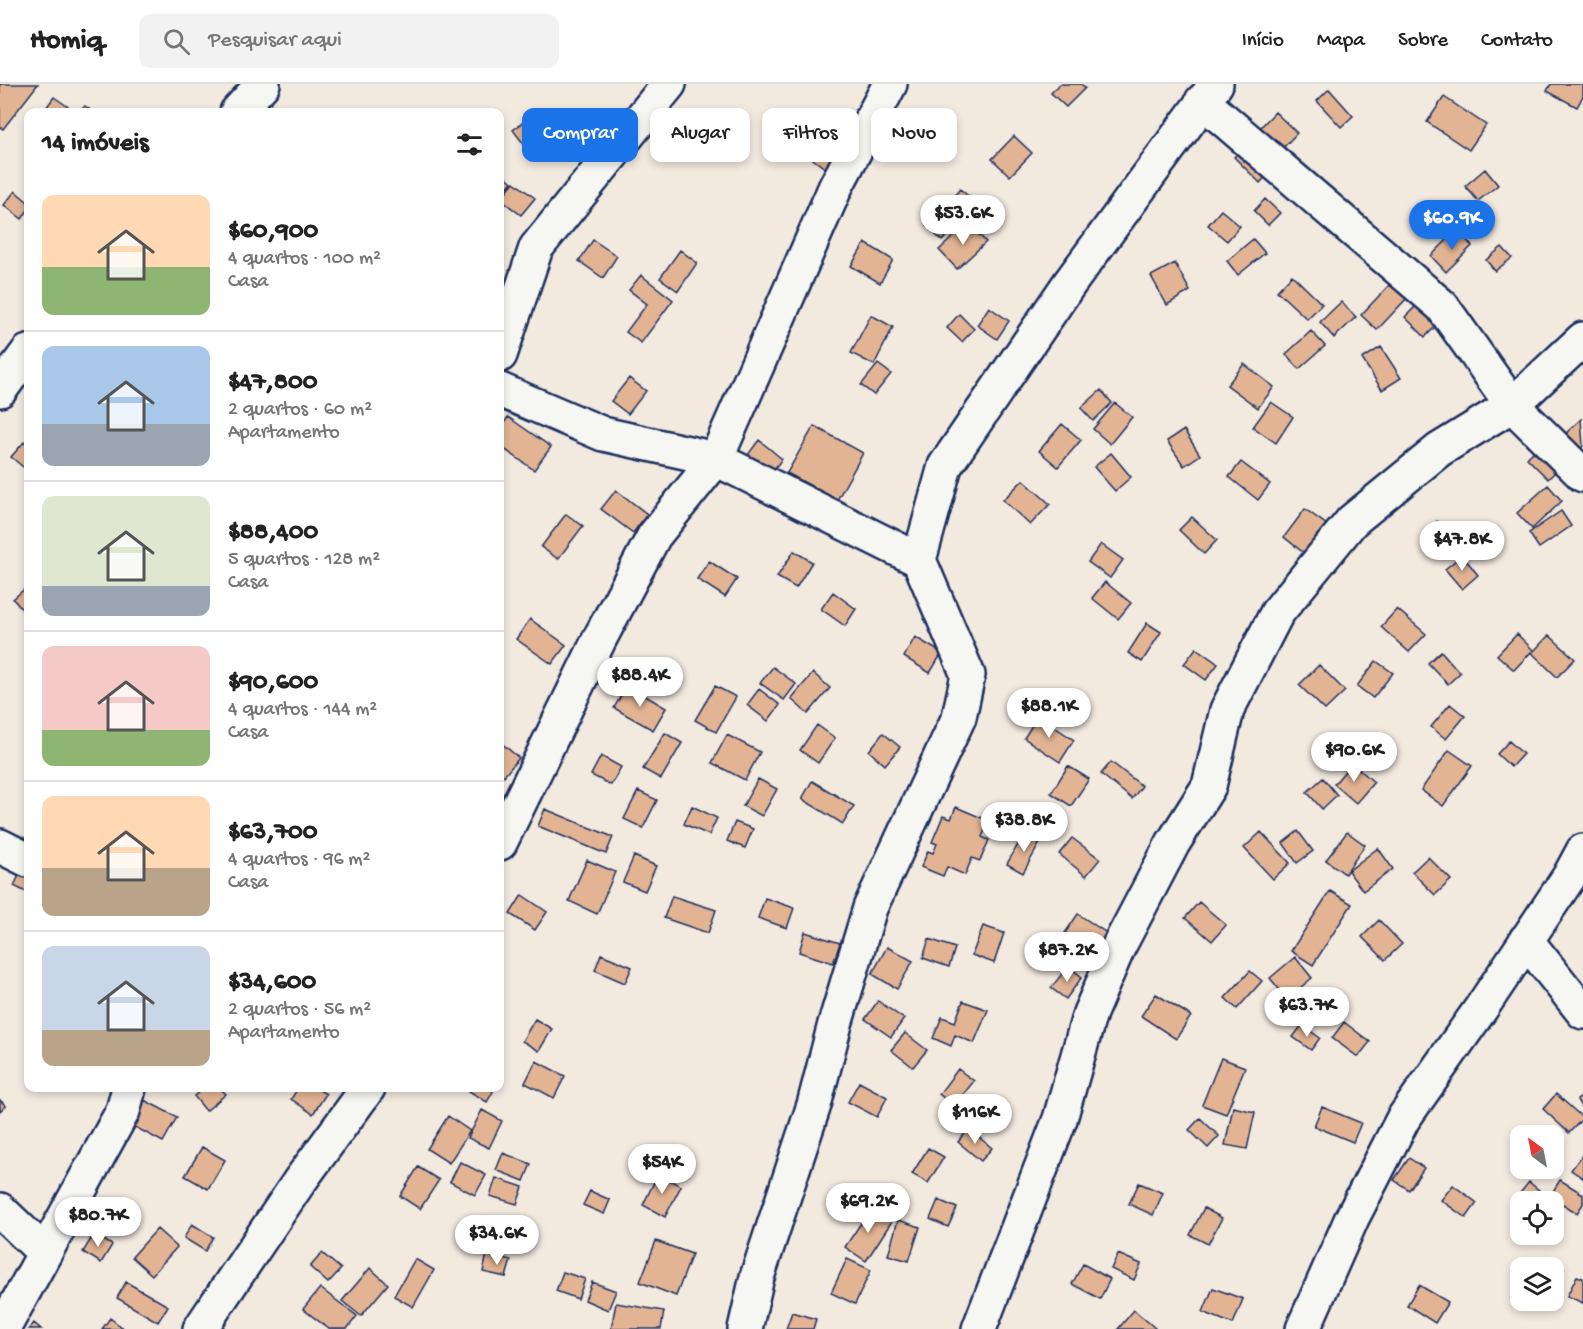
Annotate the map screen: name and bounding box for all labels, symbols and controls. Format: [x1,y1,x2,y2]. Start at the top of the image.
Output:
search box [139,14,559,68]
text: Homiq [30,25,103,58]
icon: search [160,25,193,58]
text: Pesquisar aqui [208,28,342,54]
text: Início [1242,29,1284,54]
text: Mapa [1317,29,1365,54]
text: Sobre [1398,29,1448,54]
text: Contato [1481,29,1553,54]
chip: Comprar [522,108,638,162]
chip: Alugar [650,108,750,162]
chip: Filtros [762,108,859,162]
chip: Novo [871,108,957,162]
icon: filters [453,128,486,161]
text: 14 imóveis [42,129,149,160]
pin: $53.6K [914,195,1012,246]
pin: $60.9K [1403,200,1501,251]
text: $53.6K [934,203,992,226]
text: $60.9K [1423,208,1481,231]
text: $60,900 [228,217,318,248]
icon: home [90,219,162,291]
text: 4 quartos · 100 m² [228,248,381,271]
text: Casa [228,271,268,294]
text: $47,800 [228,368,317,399]
icon: home [90,370,162,442]
text: 2 quartos · 60 m² [228,399,372,422]
text: Apartamento [228,422,340,445]
text: $88,400 [228,518,318,549]
icon: home [90,520,162,592]
pin: $47.8K [1413,521,1511,572]
text: $47.8K [1433,529,1491,552]
text: 5 quartos · 128 m² [228,549,380,572]
text: Casa [228,572,268,595]
pin: $88.4K [591,657,689,708]
text: $88.4K [611,665,669,688]
text: $90,600 [228,668,318,699]
icon: home [90,670,162,742]
pin: $88.1K [1000,688,1098,739]
text: $88.1K [1021,696,1077,719]
text: 4 quartos · 144 m² [228,699,377,722]
text: Casa [228,722,268,745]
pin: $90.6K [1305,732,1403,783]
text: $90.6K [1325,740,1383,763]
pin: $38.8K [975,802,1073,853]
text: $38.8K [995,810,1053,833]
text: $63,700 [228,818,318,849]
icon: home [90,820,162,892]
text: 4 quartos · 96 m² [228,849,370,872]
text: Casa [228,872,268,895]
pin: $87.2K [1018,932,1116,983]
text: $87.2K [1038,940,1096,963]
text: $34,600 [228,968,316,999]
icon: home [90,970,162,1042]
pin: $63.7K [1258,987,1356,1038]
text: $63.7K [1278,995,1336,1018]
text: 2 quartos · 56 m² [228,999,371,1022]
text: Apartamento [228,1022,340,1045]
pin: $116K [933,1094,1017,1145]
text: $116K [952,1102,998,1125]
north arrow [1510,1125,1564,1179]
map controls [1510,1125,1564,1311]
pin: $54K [626,1144,698,1195]
text: $54K [642,1152,682,1175]
pin: $69.2K [819,1183,917,1234]
text: $69.2K [840,1191,896,1214]
button: locate [1510,1191,1564,1245]
pin: $80.7K [49,1197,147,1248]
text: $80.7K [69,1205,128,1228]
pin: $34.6K [448,1215,546,1266]
text: $34.6K [469,1223,525,1246]
button: layers [1510,1257,1564,1311]

